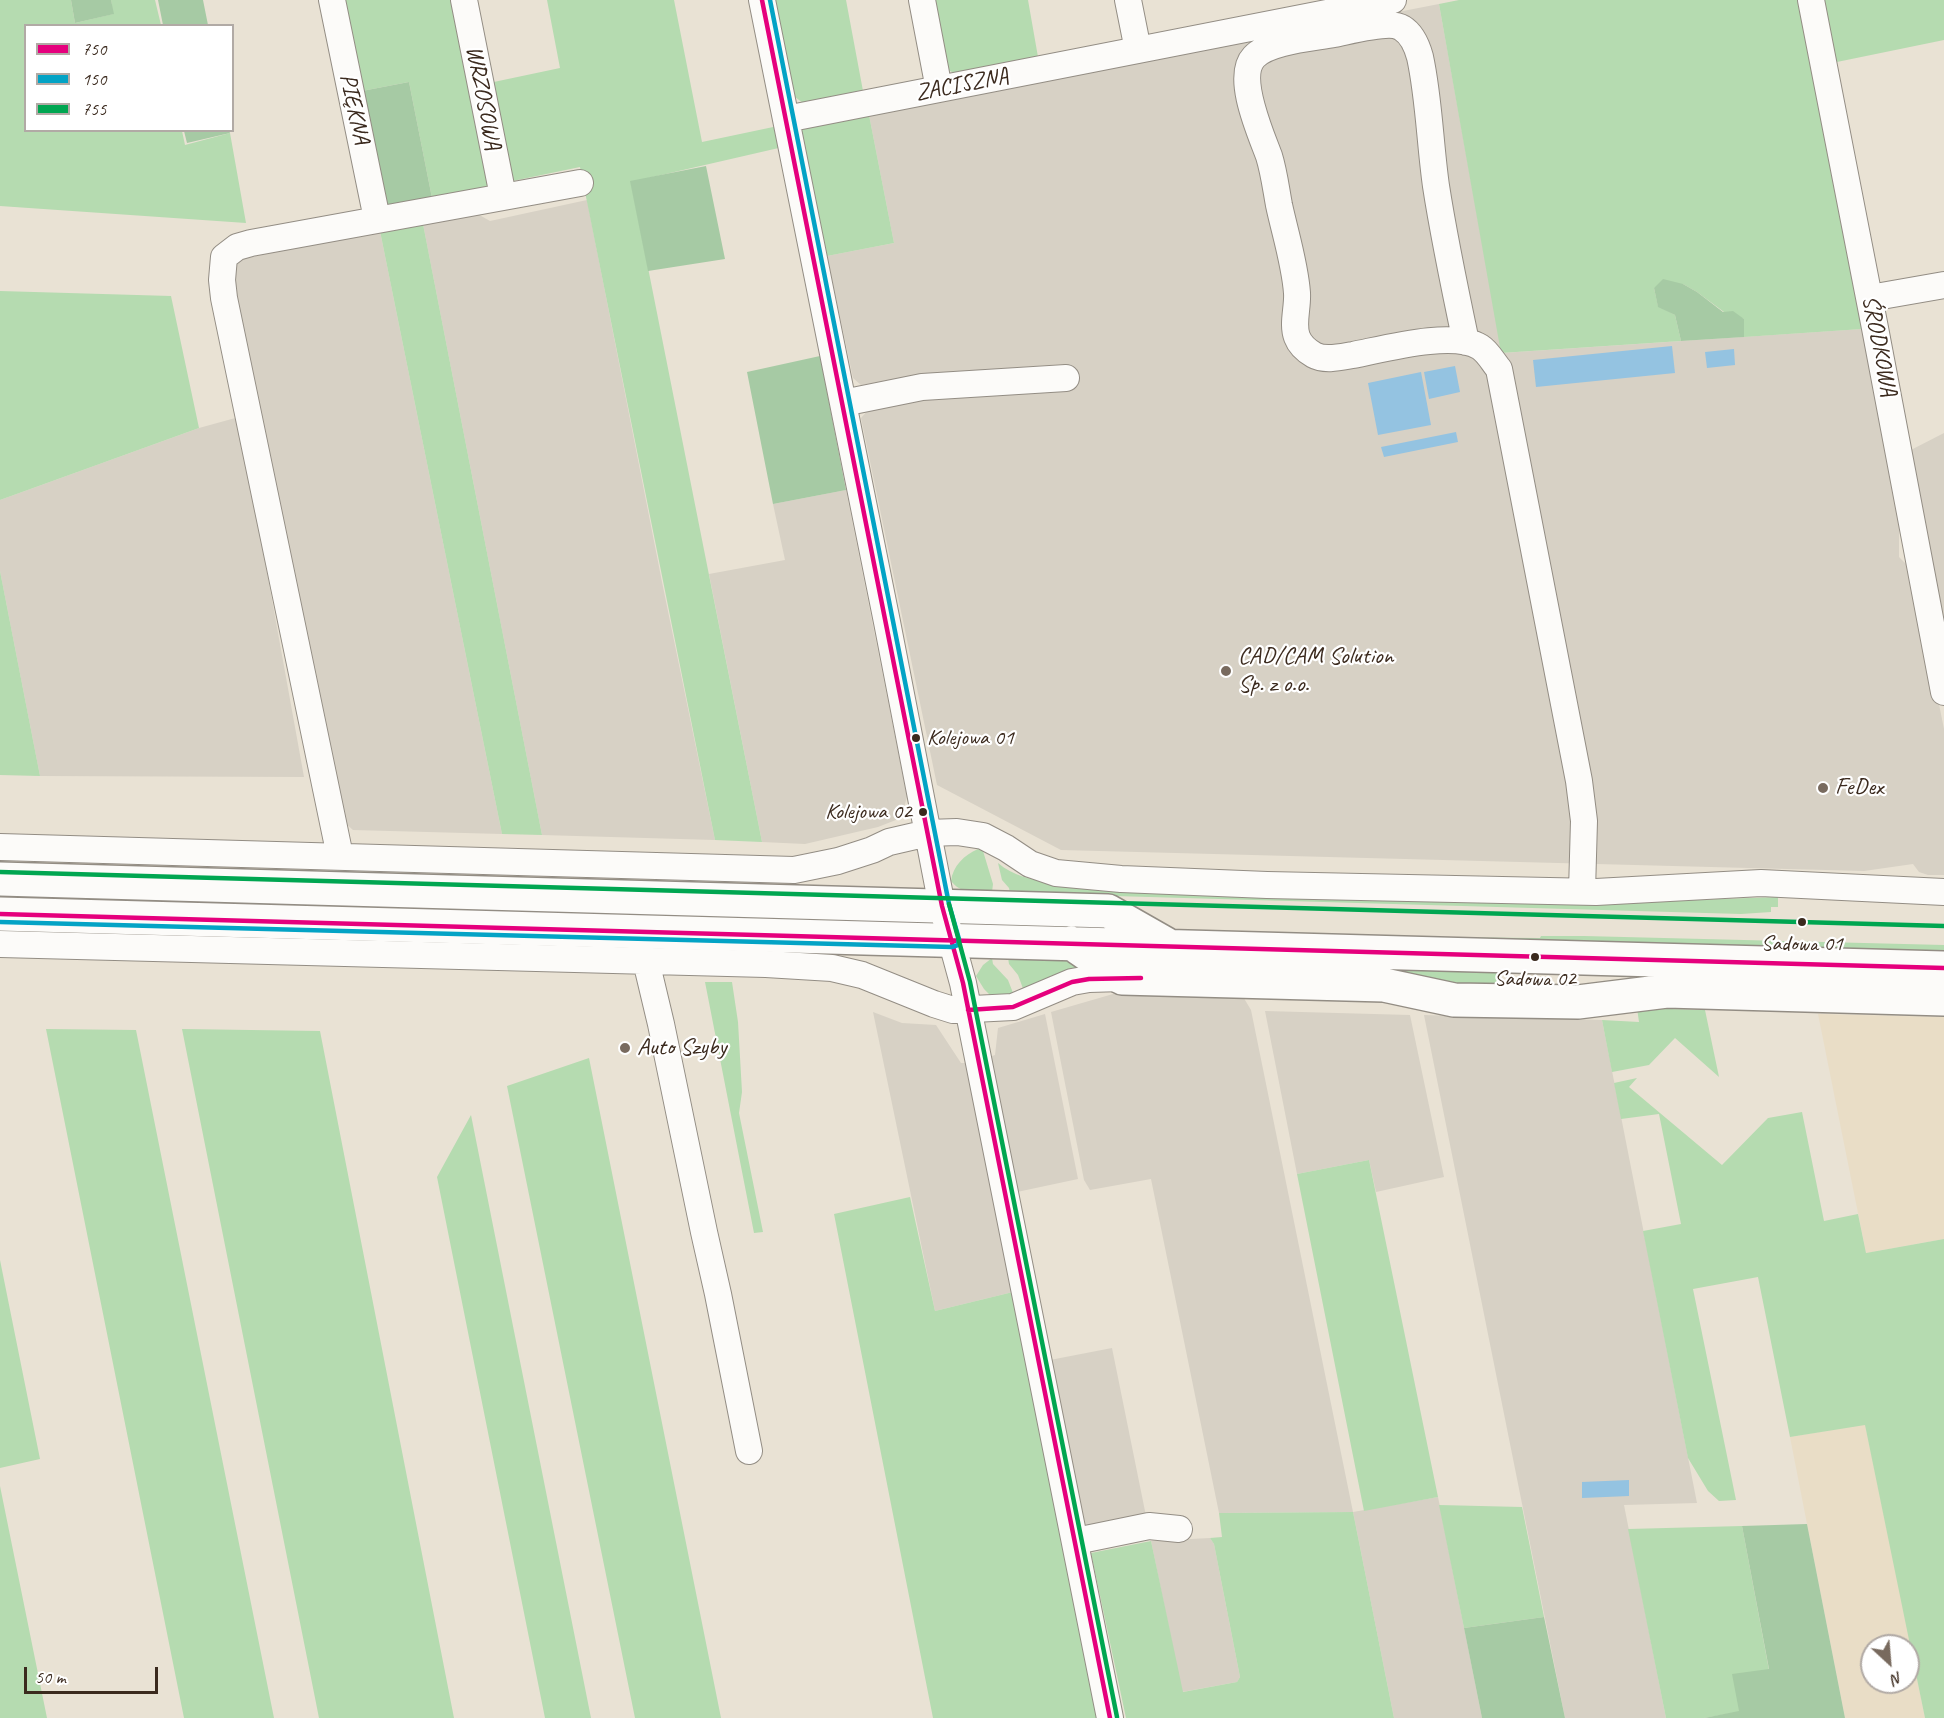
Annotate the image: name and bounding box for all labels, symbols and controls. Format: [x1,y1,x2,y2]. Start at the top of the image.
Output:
legend [24,24,234,132]
text: 750 [82,38,106,60]
street label: WRZOSOWA [459,44,507,152]
street label: ZACISZNA [913,62,1011,108]
text: 150 [82,68,106,90]
street label: PIĘKNA [333,71,375,147]
text: 755 [82,98,106,120]
street label: ŚRODKOWA [1855,293,1903,399]
place label: CAD/CAM Solution Sp. z o.o. [1238,643,1393,699]
marker: CAD/CAM Solution Sp. z o.o. [1219,664,1233,678]
place label: Kolejowa 01 [927,725,1014,751]
marker: Kolejowa 01 [910,732,922,744]
place label: FeDex [1835,774,1883,802]
marker: FeDex [1816,781,1830,795]
place label: Kolejowa 02 [825,799,912,825]
marker: Kolejowa 02 [917,806,929,818]
marker: Sadowa 01 [1796,916,1808,928]
place label: Sadowa 01 [1761,931,1843,957]
marker: Sadowa 02 [1529,951,1541,963]
place label: Sadowa 02 [1494,966,1576,992]
place label: Auto Szyby [637,1034,726,1062]
marker: Auto Szyby [618,1041,632,1055]
north arrow [1860,1634,1920,1694]
scale bar [27,1655,160,1693]
text: 50 m [35,1666,66,1688]
text: N [1888,1667,1906,1690]

